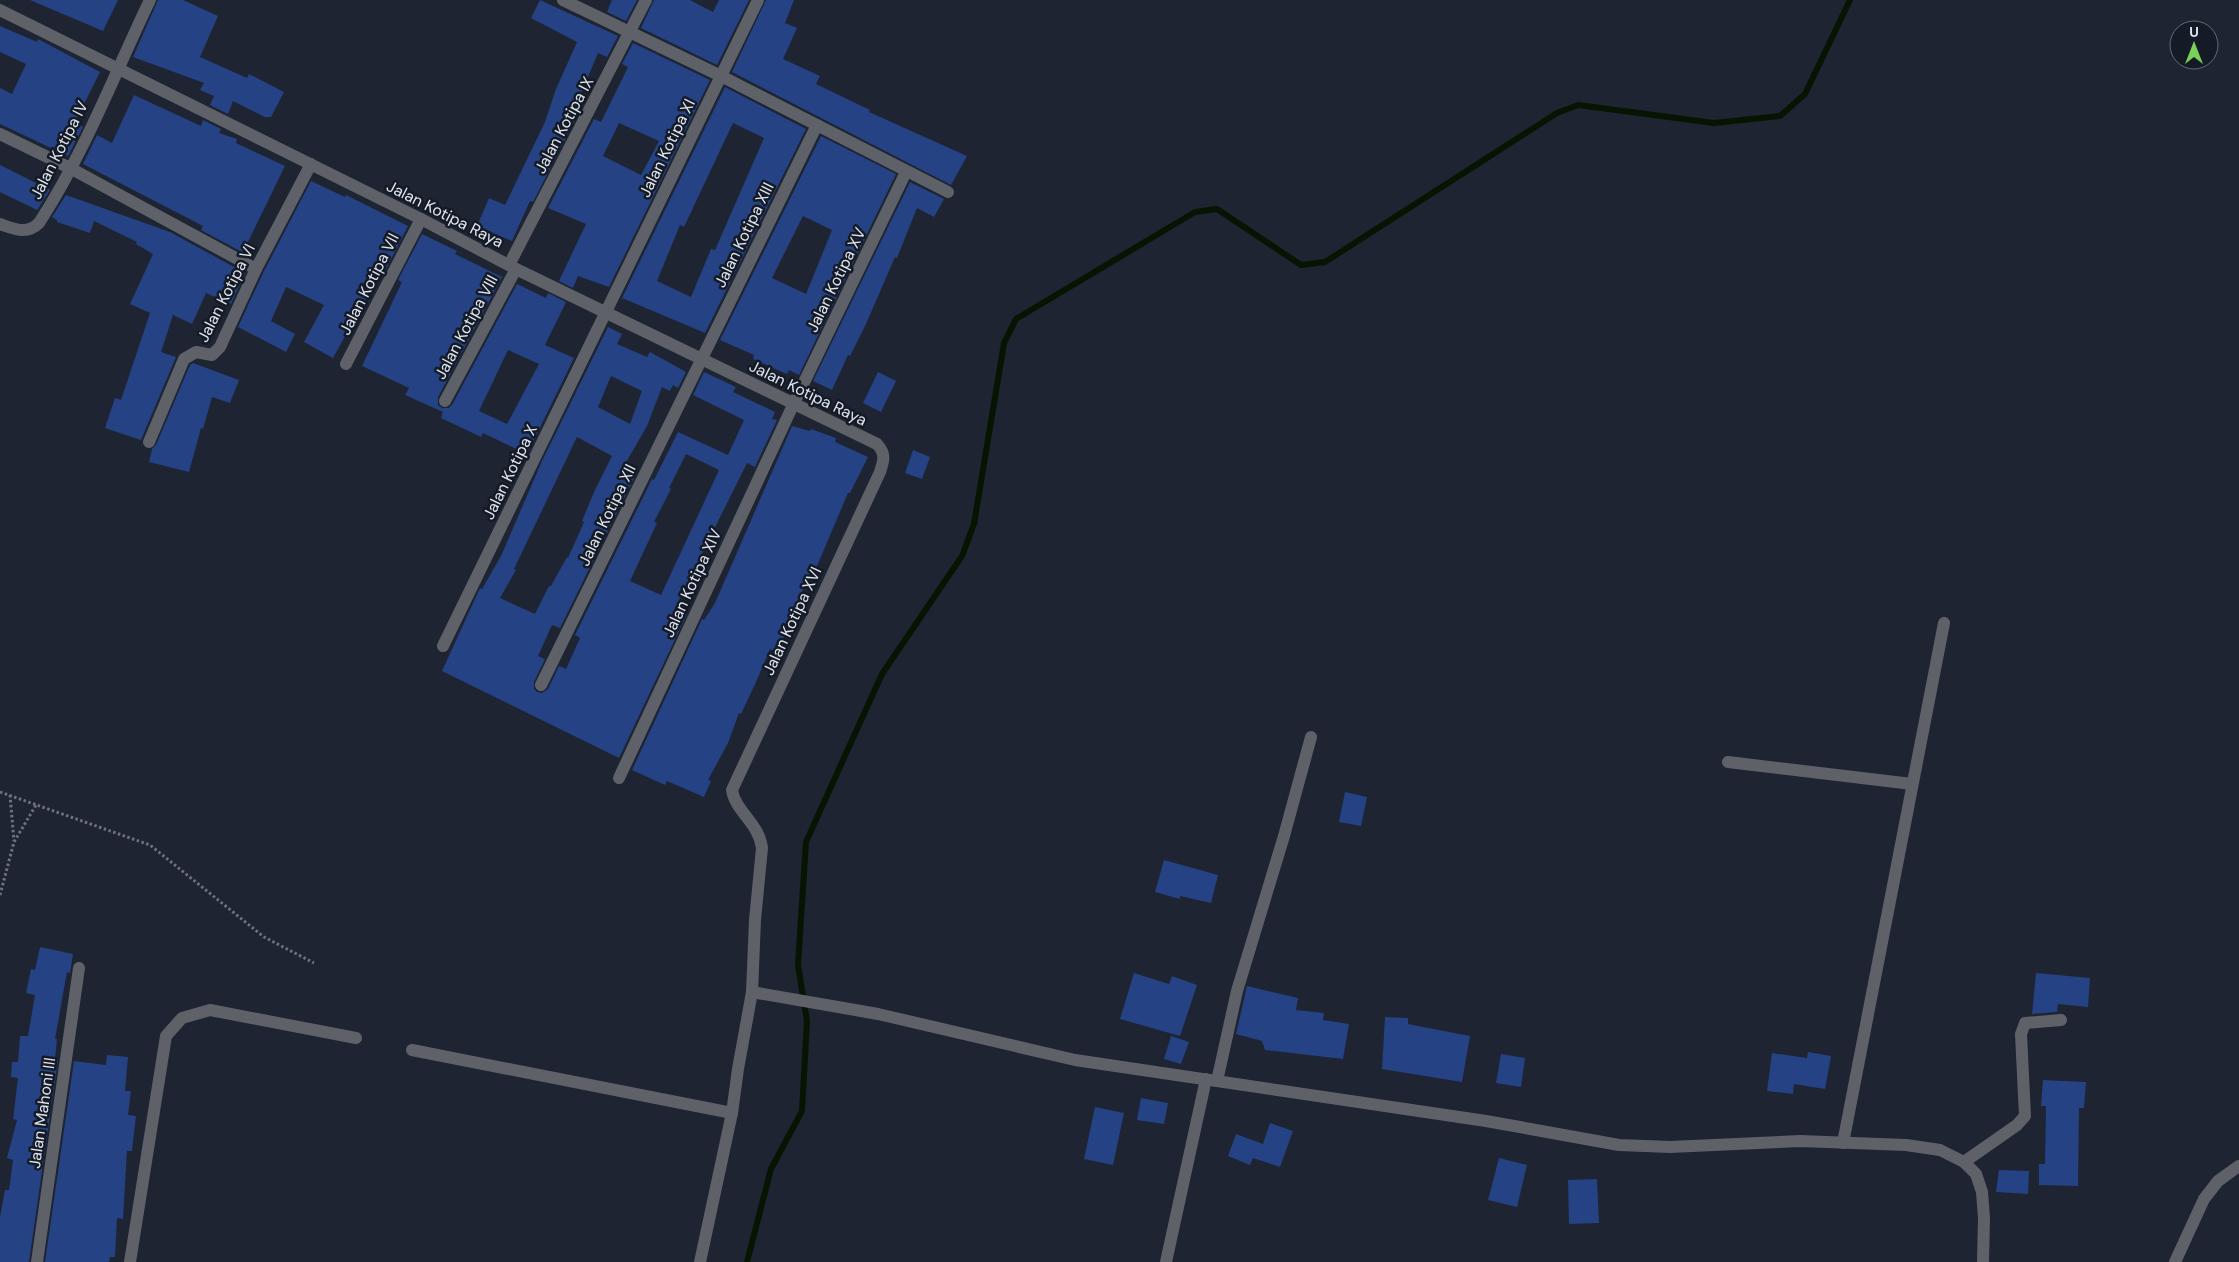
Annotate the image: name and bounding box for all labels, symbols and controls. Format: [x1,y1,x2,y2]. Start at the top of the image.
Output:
north arrow [2169,20,2219,70]
text: U [2189,23,2199,41]
street label: Jalan Kotipa IX [530,73,599,177]
street label: Jalan Kotipa XI [634,95,700,201]
street label: Jalan Kotipa IV [25,97,93,203]
street label: Jalan Kotipa Raya [383,176,507,252]
street label: Jalan Kotipa XIII [709,179,779,291]
street label: Jalan Kotipa XV [802,224,871,336]
street label: Jalan Kotipa VII [334,229,404,339]
street label: Jalan Kotipa VI [192,240,260,346]
street label: Jalan Kotipa VIII [430,271,502,383]
street label: Jalan Kotipa Raya [746,355,870,431]
street label: Jalan Kotipa X [478,421,542,523]
street label: Jalan Kotipa XII [573,461,641,569]
street label: Jalan Kotipa XIV [658,525,726,641]
street label: Jalan Kotipa XVI [758,563,826,679]
street label: Jalan Mahoni III [24,1056,60,1170]

